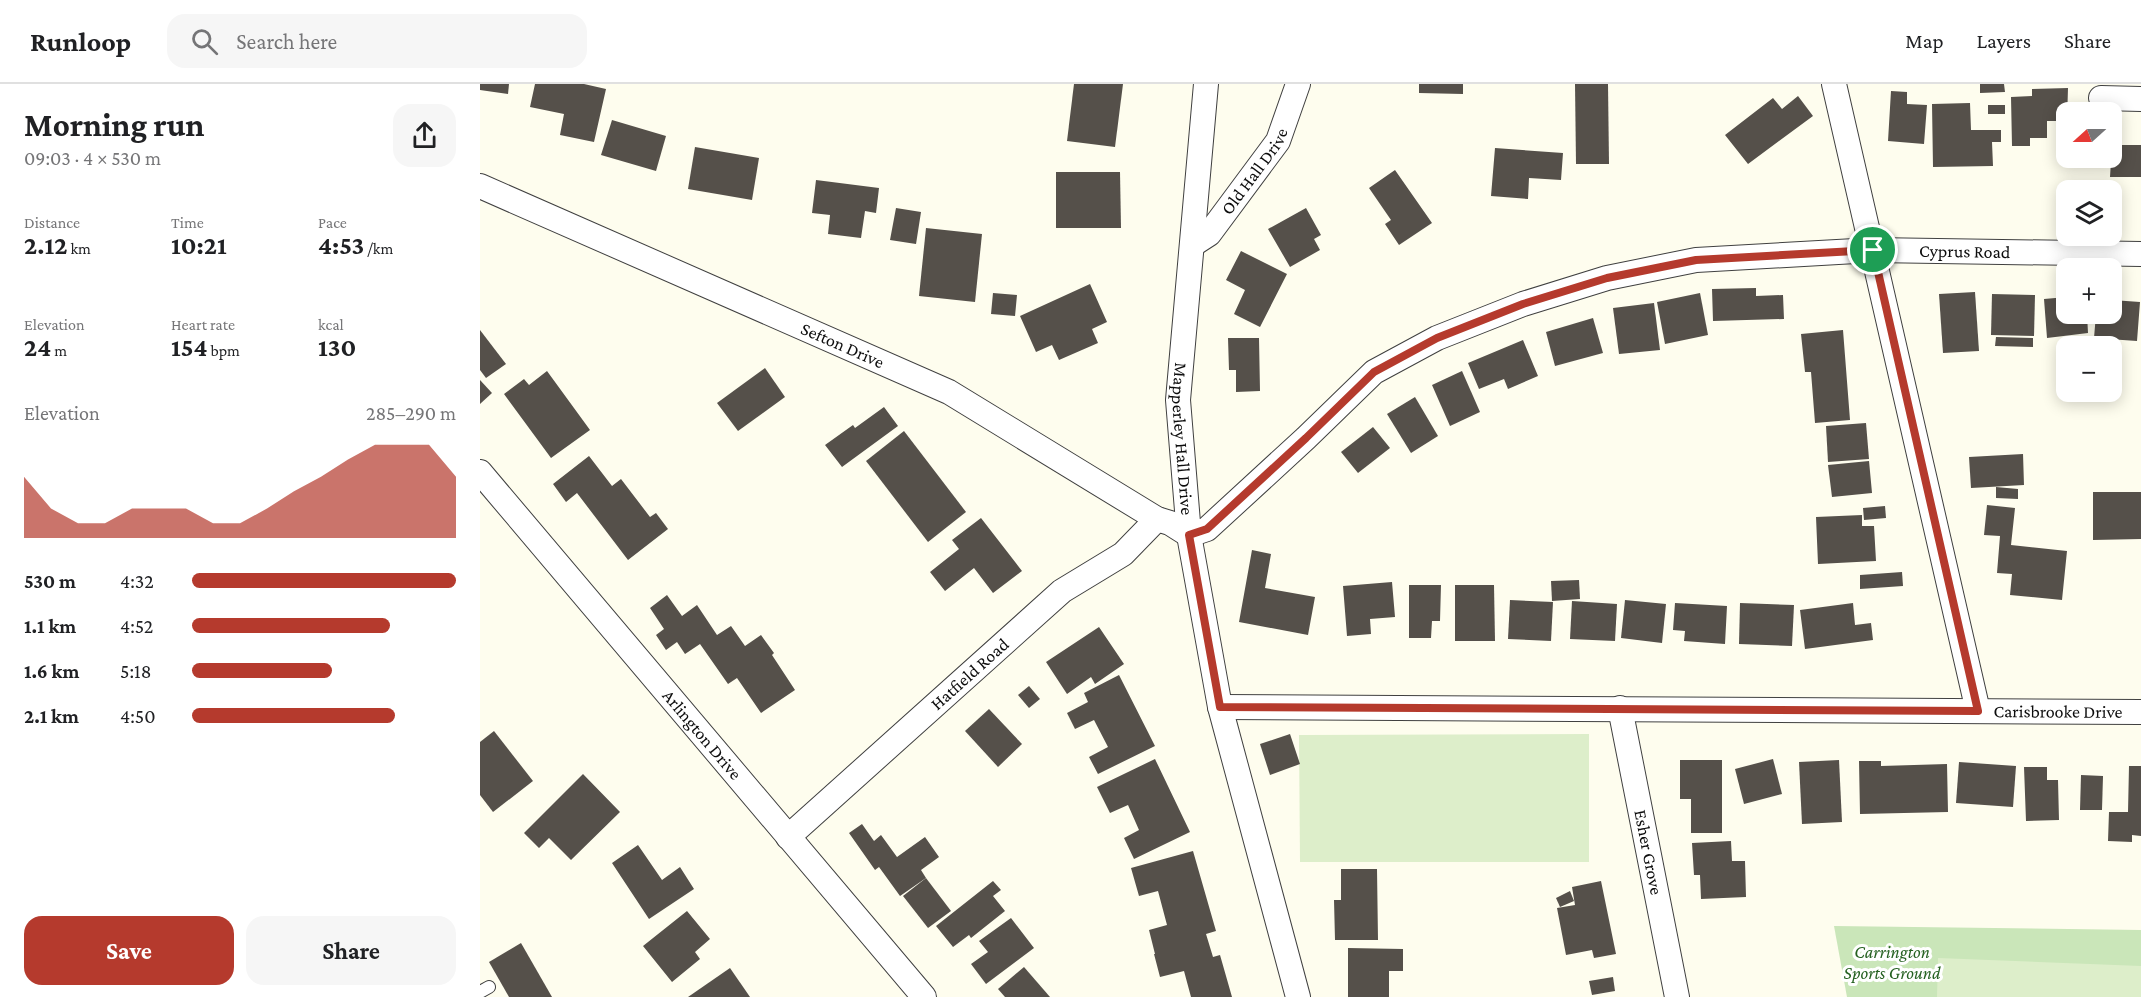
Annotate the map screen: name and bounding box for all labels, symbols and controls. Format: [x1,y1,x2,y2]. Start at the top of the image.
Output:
search box [167,14,587,68]
icon: search [188,25,221,58]
text: Runloop [30,26,131,57]
text: Search here [236,29,337,54]
text: Map [1905,29,1944,53]
text: Layers [1977,29,2031,53]
text: Share [2064,29,2111,53]
north arrow [2056,102,2122,168]
map controls [2056,102,2122,402]
button: share [393,104,456,167]
text: Morning run [24,106,205,143]
street label: Old Hall Drive [1217,125,1292,218]
text: 09:03 · 4 × 530 m [24,147,161,169]
button: layers [2056,180,2122,246]
text: Distance [24,214,80,231]
text: Time [171,214,204,231]
text: Pace [318,214,347,231]
pin [1847,224,1898,275]
text: 2.12 [24,231,67,260]
text: 10:21 [171,231,227,260]
text: 4:53 [318,231,364,260]
icon: arrive [1856,233,1889,266]
text: km [67,240,91,257]
text: /km [364,240,393,257]
street label: Cyprus Road [1919,241,2011,262]
button: + [2056,258,2122,324]
text: Elevation [24,316,85,333]
text: Heart rate [171,316,235,333]
text: kcal [318,316,344,333]
street label: Sefton Drive [798,318,887,372]
text: 24 [24,333,51,362]
text: 154 [171,333,208,362]
text: 130 [318,333,356,362]
button: − [2056,336,2122,402]
text: m [51,342,67,359]
text: bpm [208,342,240,359]
street label: Mapperley Hall Drive [1168,362,1197,516]
text: Elevation [24,402,100,424]
text: 285–290 m [366,402,456,424]
text: 530 m [24,570,76,592]
text: 4:32 [120,570,154,592]
text: 1.1 km [24,615,76,637]
text: 4:52 [120,615,153,637]
street label: Hatfield Road [926,634,1013,714]
text: 1.6 km [24,660,79,682]
text: 5:18 [120,660,151,682]
street label: Arlington Drive [659,686,746,784]
street label: Carisbrooke Drive [1993,701,2123,722]
text: 2.1 km [24,705,79,727]
text: 4:50 [120,705,156,727]
street label: Esher Grove [1630,808,1667,897]
button: Save [24,916,234,985]
button: Share [246,916,456,985]
park label: Carrington Sports Ground [1844,942,1941,983]

